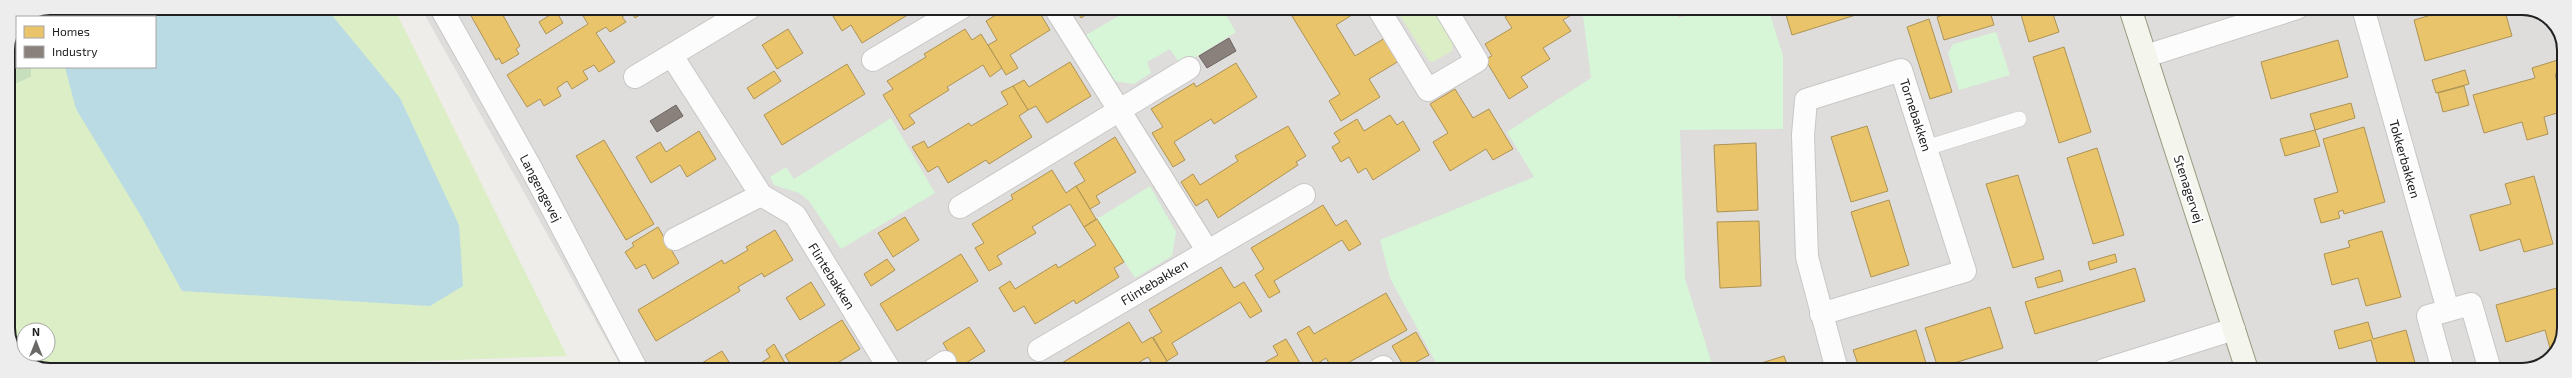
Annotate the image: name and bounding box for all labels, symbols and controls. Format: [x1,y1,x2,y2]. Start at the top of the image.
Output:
legend [16,16,156,68]
text: Homes [52,24,90,38]
text: Industry [52,44,98,58]
street label: Tornebakken [1897,77,1935,153]
street label: Tokkerbakken [2386,118,2424,200]
street label: Langengevej [516,151,566,225]
street label: Stenagervej [2171,153,2207,225]
street label: Flintebakken [805,240,859,312]
street label: Flintebakken [1117,256,1191,308]
north arrow [16,322,56,362]
text: N [32,325,40,338]

